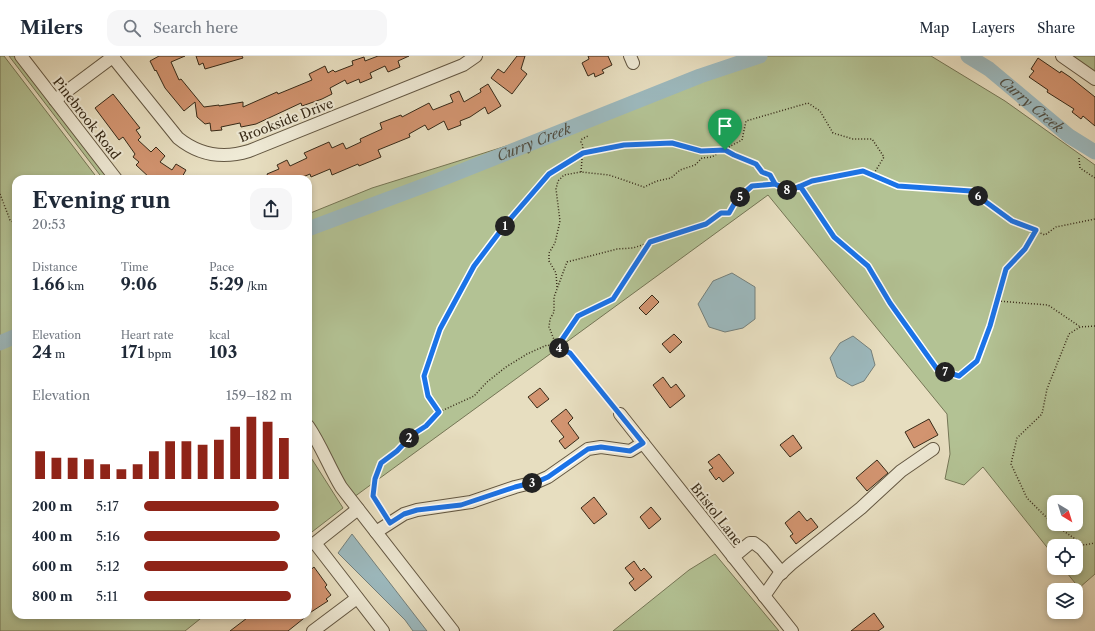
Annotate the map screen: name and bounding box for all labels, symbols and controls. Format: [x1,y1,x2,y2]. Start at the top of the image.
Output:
search box [107,10,387,46]
text: Milers [20,16,83,39]
icon: search [121,17,143,39]
text: Search here [153,18,238,37]
text: Map [919,19,949,37]
text: Layers [971,19,1015,37]
text: Share [1037,19,1075,37]
water label: Curry Creek [996,72,1068,137]
street label: Pinebrook Road [50,74,124,162]
street label: Brookside Drive [237,95,335,145]
pin [708,109,742,150]
icon: arrive [714,115,736,137]
water label: Curry Creek [494,119,574,165]
pin: 8 [777,180,797,200]
text: 8 [784,183,790,197]
pin: 6 [968,186,988,206]
text: Evening run [32,187,171,214]
pin: 5 [730,187,750,207]
button: share [250,188,292,230]
text: 6 [975,189,981,203]
text: 5 [737,190,743,204]
text: 20:53 [32,216,66,232]
pin: 1 [495,216,515,236]
text: 1 [503,219,507,233]
text: Distance [32,260,78,274]
text: Time [121,260,148,274]
text: Pace [209,260,234,274]
text: 1.66 [32,274,65,294]
text: 9:06 [121,274,157,294]
text: 5:29 [209,274,244,294]
text: km [65,279,84,293]
text: /km [244,279,267,293]
text: Elevation [32,328,81,342]
text: Heart rate [121,328,174,342]
text: kcal [209,328,230,342]
pin: 4 [549,338,569,358]
text: 4 [556,341,562,355]
text: 24 [32,342,52,362]
text: 171 [121,342,145,362]
text: 103 [209,342,237,362]
text: m [52,347,65,361]
text: bpm [145,347,171,361]
pin: 7 [935,362,955,382]
text: 7 [942,365,948,379]
text: Elevation [32,387,90,403]
text: 159–182 m [226,387,292,403]
pin: 2 [399,428,419,448]
text: 2 [406,431,412,445]
pin: 3 [522,473,542,493]
text: 3 [529,476,535,490]
street label: Bristol Lane [688,480,746,548]
north arrow [1047,495,1083,531]
map controls [1047,495,1083,619]
text: 200 m [32,498,72,514]
text: 5:17 [96,498,119,514]
text: 400 m [32,528,72,544]
text: 5:16 [96,528,120,544]
button: locate [1047,539,1083,575]
text: 600 m [32,558,73,574]
text: 5:12 [96,558,120,574]
button: layers [1047,583,1083,619]
text: 800 m [32,588,73,604]
text: 5:11 [96,588,118,604]

